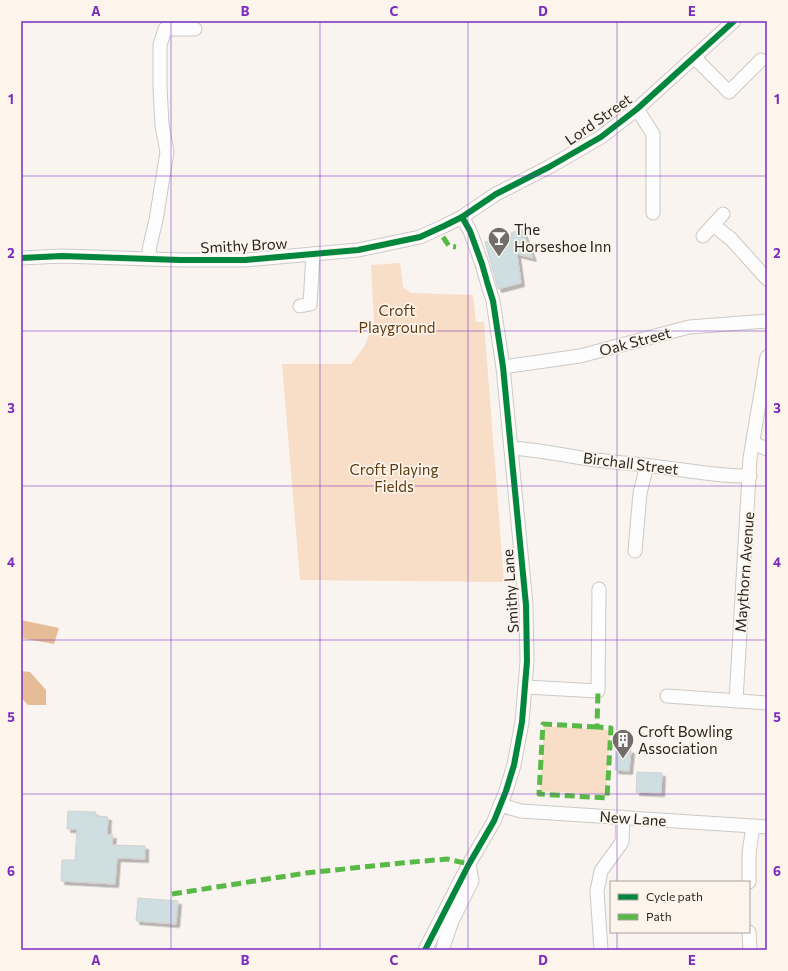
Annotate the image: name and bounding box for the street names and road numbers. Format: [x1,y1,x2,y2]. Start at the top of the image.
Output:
street label: Lord Street [561,89,635,149]
street label: Smithy Brow [200,234,288,256]
street label: Oak Street [597,323,673,359]
street label: Birchall Street [582,448,680,478]
street label: Maythorn Avenue [731,511,757,633]
street label: Smithy Lane [498,548,522,633]
street label: New Lane [599,807,667,829]

